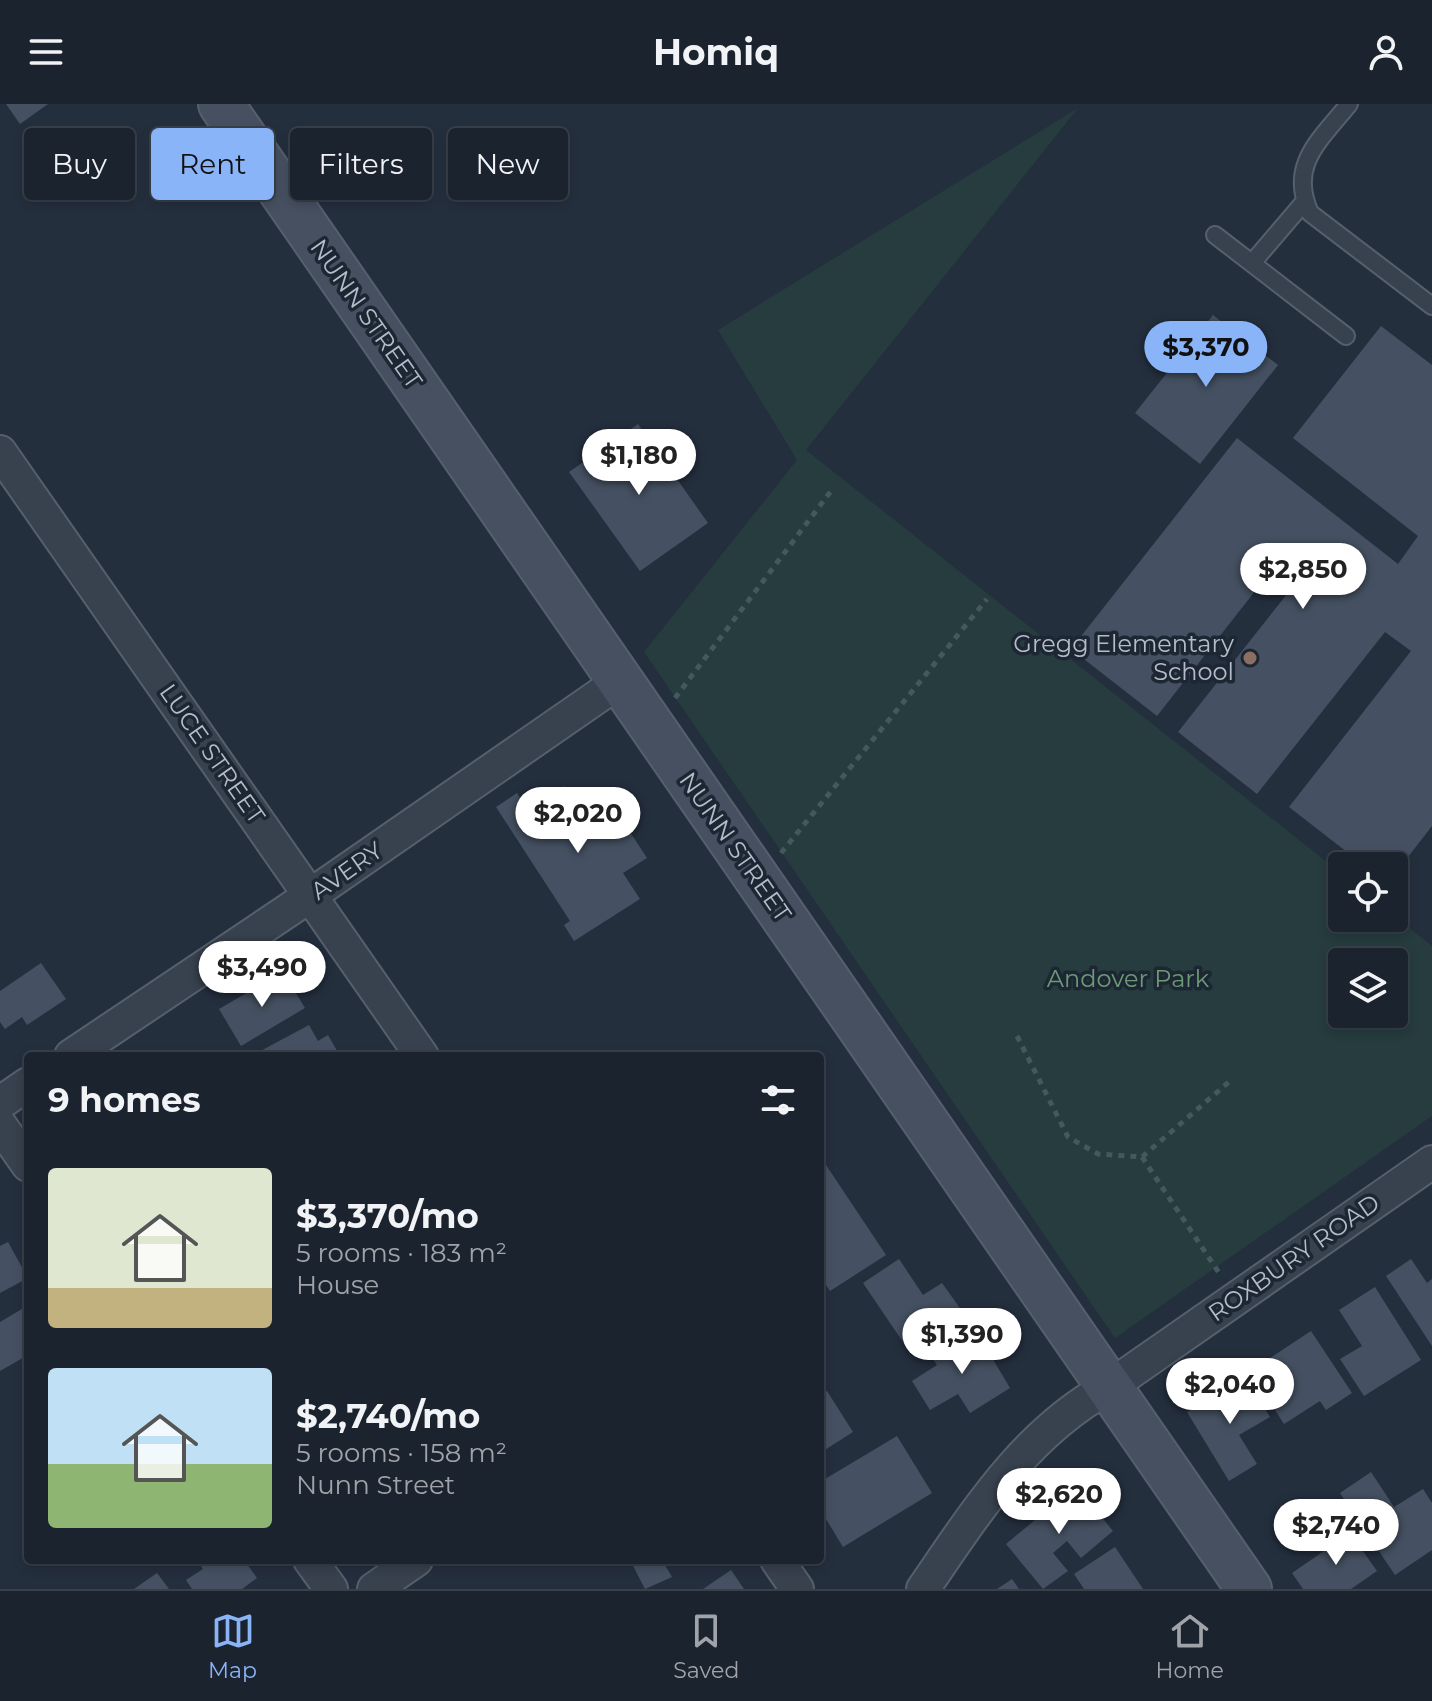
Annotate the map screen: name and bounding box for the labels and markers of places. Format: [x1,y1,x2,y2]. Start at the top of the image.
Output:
pin: $3,370 [1141,321,1271,389]
pin: $1,180 [574,429,704,497]
pin: $2,850 [1238,543,1368,611]
place label: Gregg Elementary School [1013,629,1234,686]
marker: Gregg Elementary School [1241,649,1259,667]
pin: $2,020 [513,787,643,855]
pin: $3,490 [197,941,327,1009]
pin: $1,390 [897,1308,1027,1376]
pin: $2,040 [1165,1358,1295,1426]
pin: $2,620 [994,1468,1124,1536]
pin: $2,740 [1271,1499,1401,1567]

